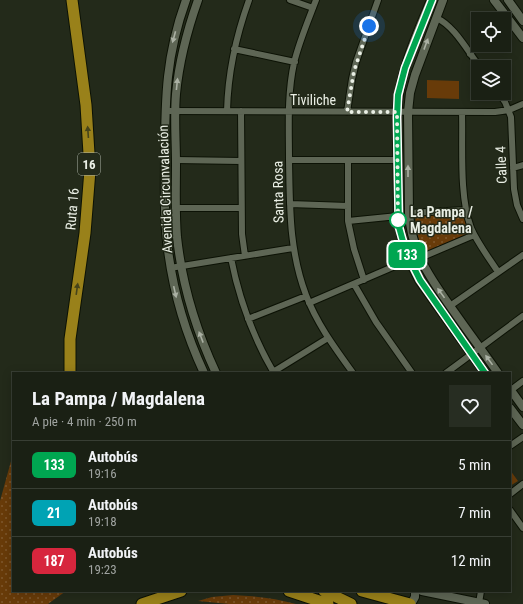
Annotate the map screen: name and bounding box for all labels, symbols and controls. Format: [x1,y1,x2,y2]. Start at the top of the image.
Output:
map controls [471,12,511,100]
button: locate [471,12,511,52]
your location [359,16,379,36]
one-way arrow [171,31,177,43]
one-way arrow [424,37,430,49]
button: layers [471,60,511,100]
one-way arrow [174,78,180,90]
street label: Tiviliche [290,92,336,108]
street label: Avenida Circunvalación [155,125,175,253]
one-way arrow [84,126,91,138]
street label: Calle 4 [492,146,510,184]
road number: 16 [78,153,100,175]
street label: Santa Rosa [269,161,287,223]
one-way arrow [405,165,412,177]
street label: Ruta 16 [62,187,82,231]
place label: La Pampa / Magdalena [410,204,473,236]
marker: La Pampa / Magdalena [389,211,407,229]
line badge: 133 [384,242,430,268]
text: 133 [396,247,418,263]
one-way arrow [74,283,80,295]
one-way arrow [173,285,179,298]
one-way arrow [437,288,445,299]
one-way arrow [197,331,203,343]
one-way arrow [485,355,493,366]
button: heart [449,385,491,427]
text: La Pampa / Magdalena [32,387,205,410]
text: A pie · 4 min · 250 m [32,414,137,429]
text: Autobús [88,448,138,466]
text: 5 min [458,456,491,474]
text: 133 [43,457,65,473]
text: 19:16 [88,466,117,481]
text: Autobús [88,496,138,514]
text: 7 min [458,504,491,522]
text: 21 [47,505,61,521]
text: 19:18 [88,514,117,529]
text: Autobús [88,544,138,562]
text: 12 min [451,552,491,570]
text: 187 [43,553,65,569]
text: 19:23 [88,562,117,577]

